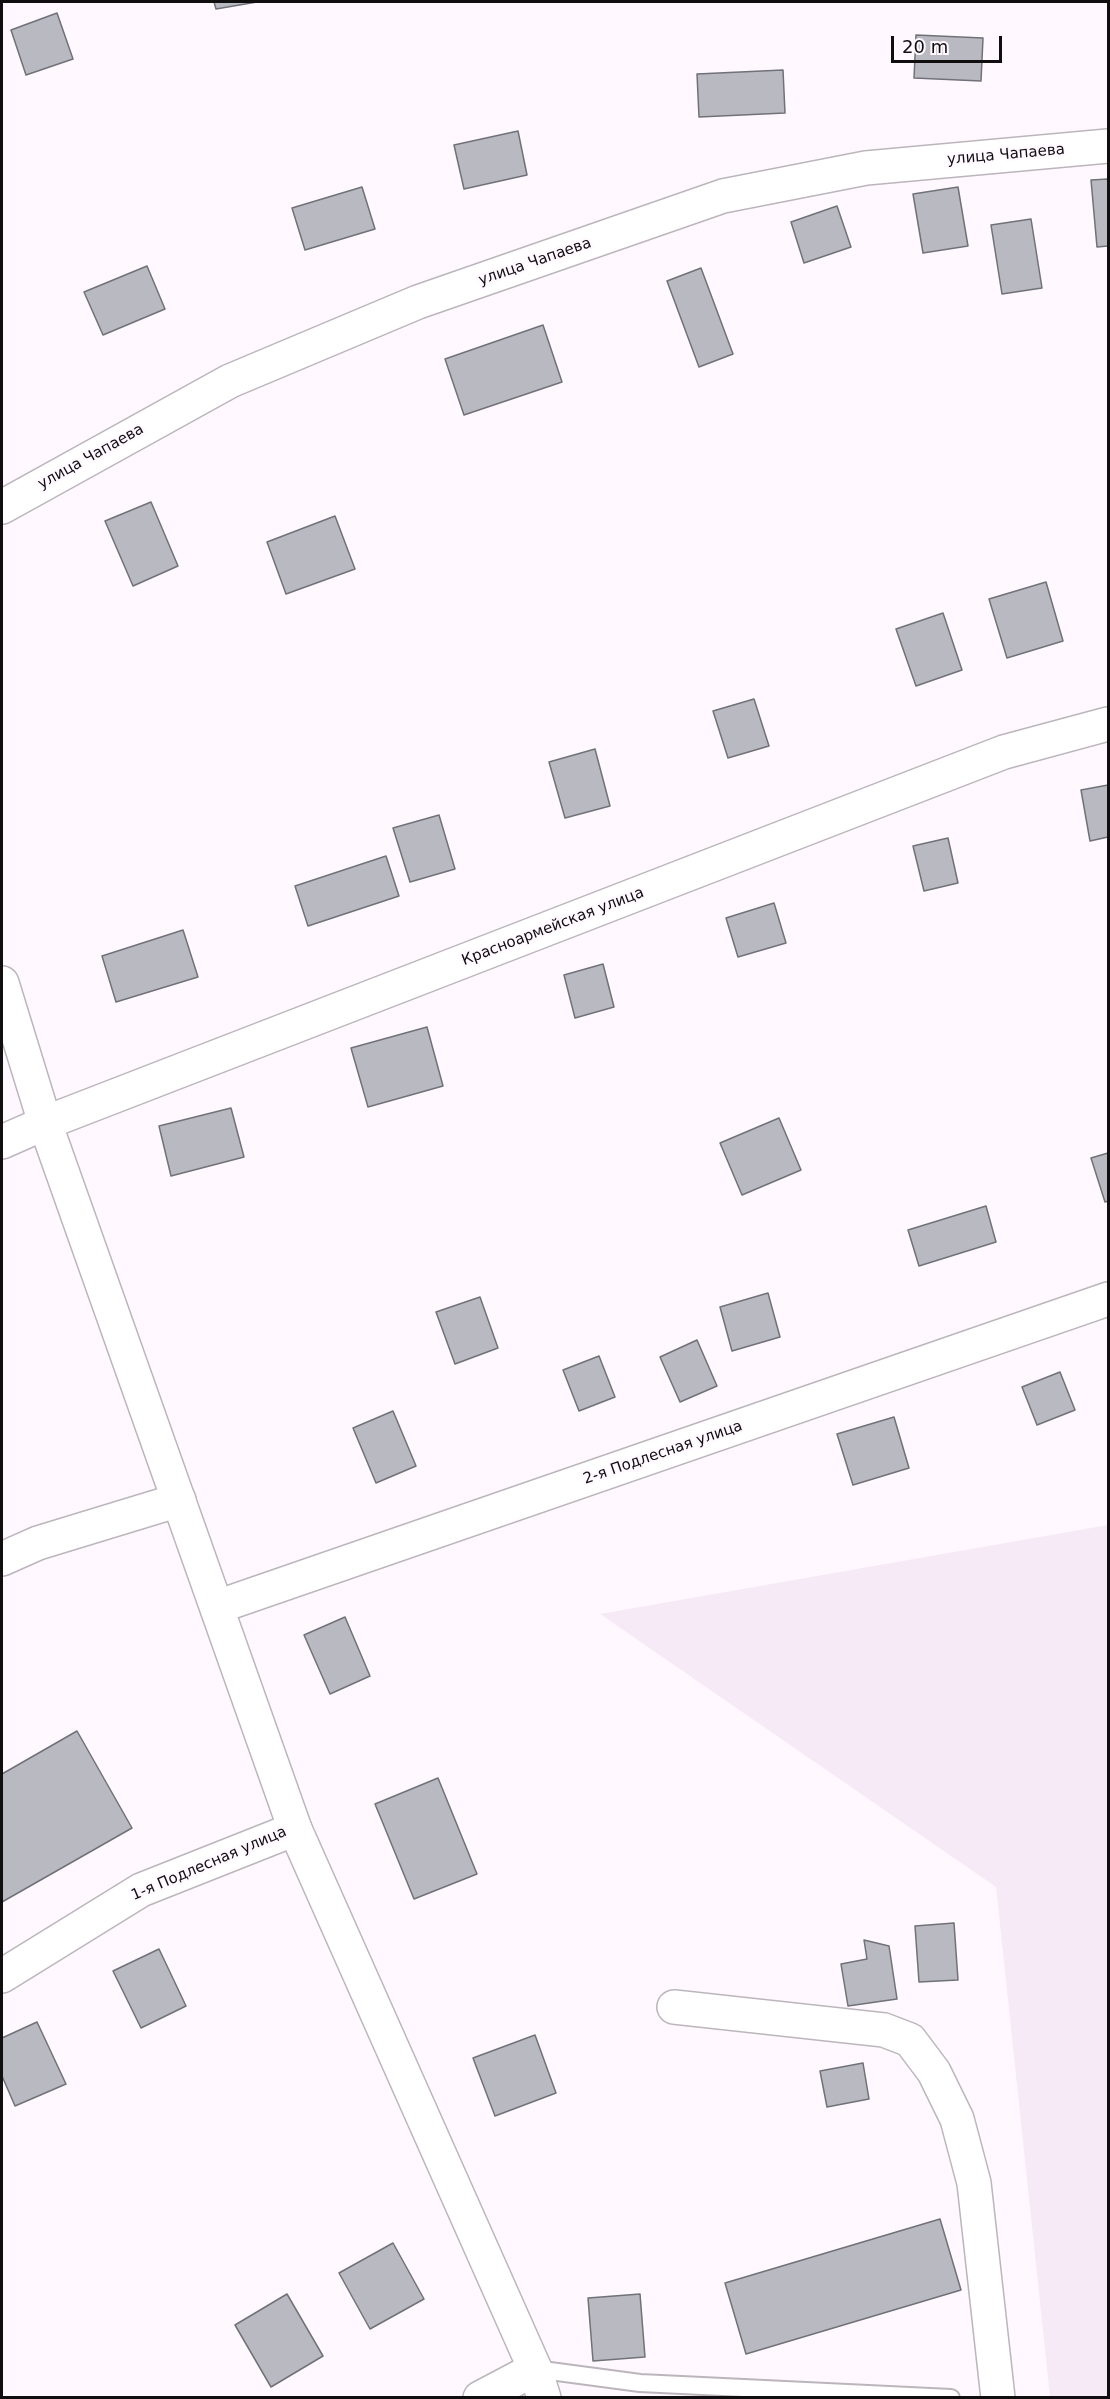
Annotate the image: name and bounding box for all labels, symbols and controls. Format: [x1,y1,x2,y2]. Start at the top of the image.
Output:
scale bar [894,24,1005,62]
text: 20 m [902,36,948,57]
street label: улица Чапаева [946,141,1066,169]
street label: улица Чапаева [476,234,594,290]
street label: улица Чапаева [35,420,147,494]
street label: Красноармейская улица [459,884,647,970]
street label: 2-я Подлесная улица [581,1417,745,1489]
street label: 1-я Подлесная улица [129,1823,289,1905]

